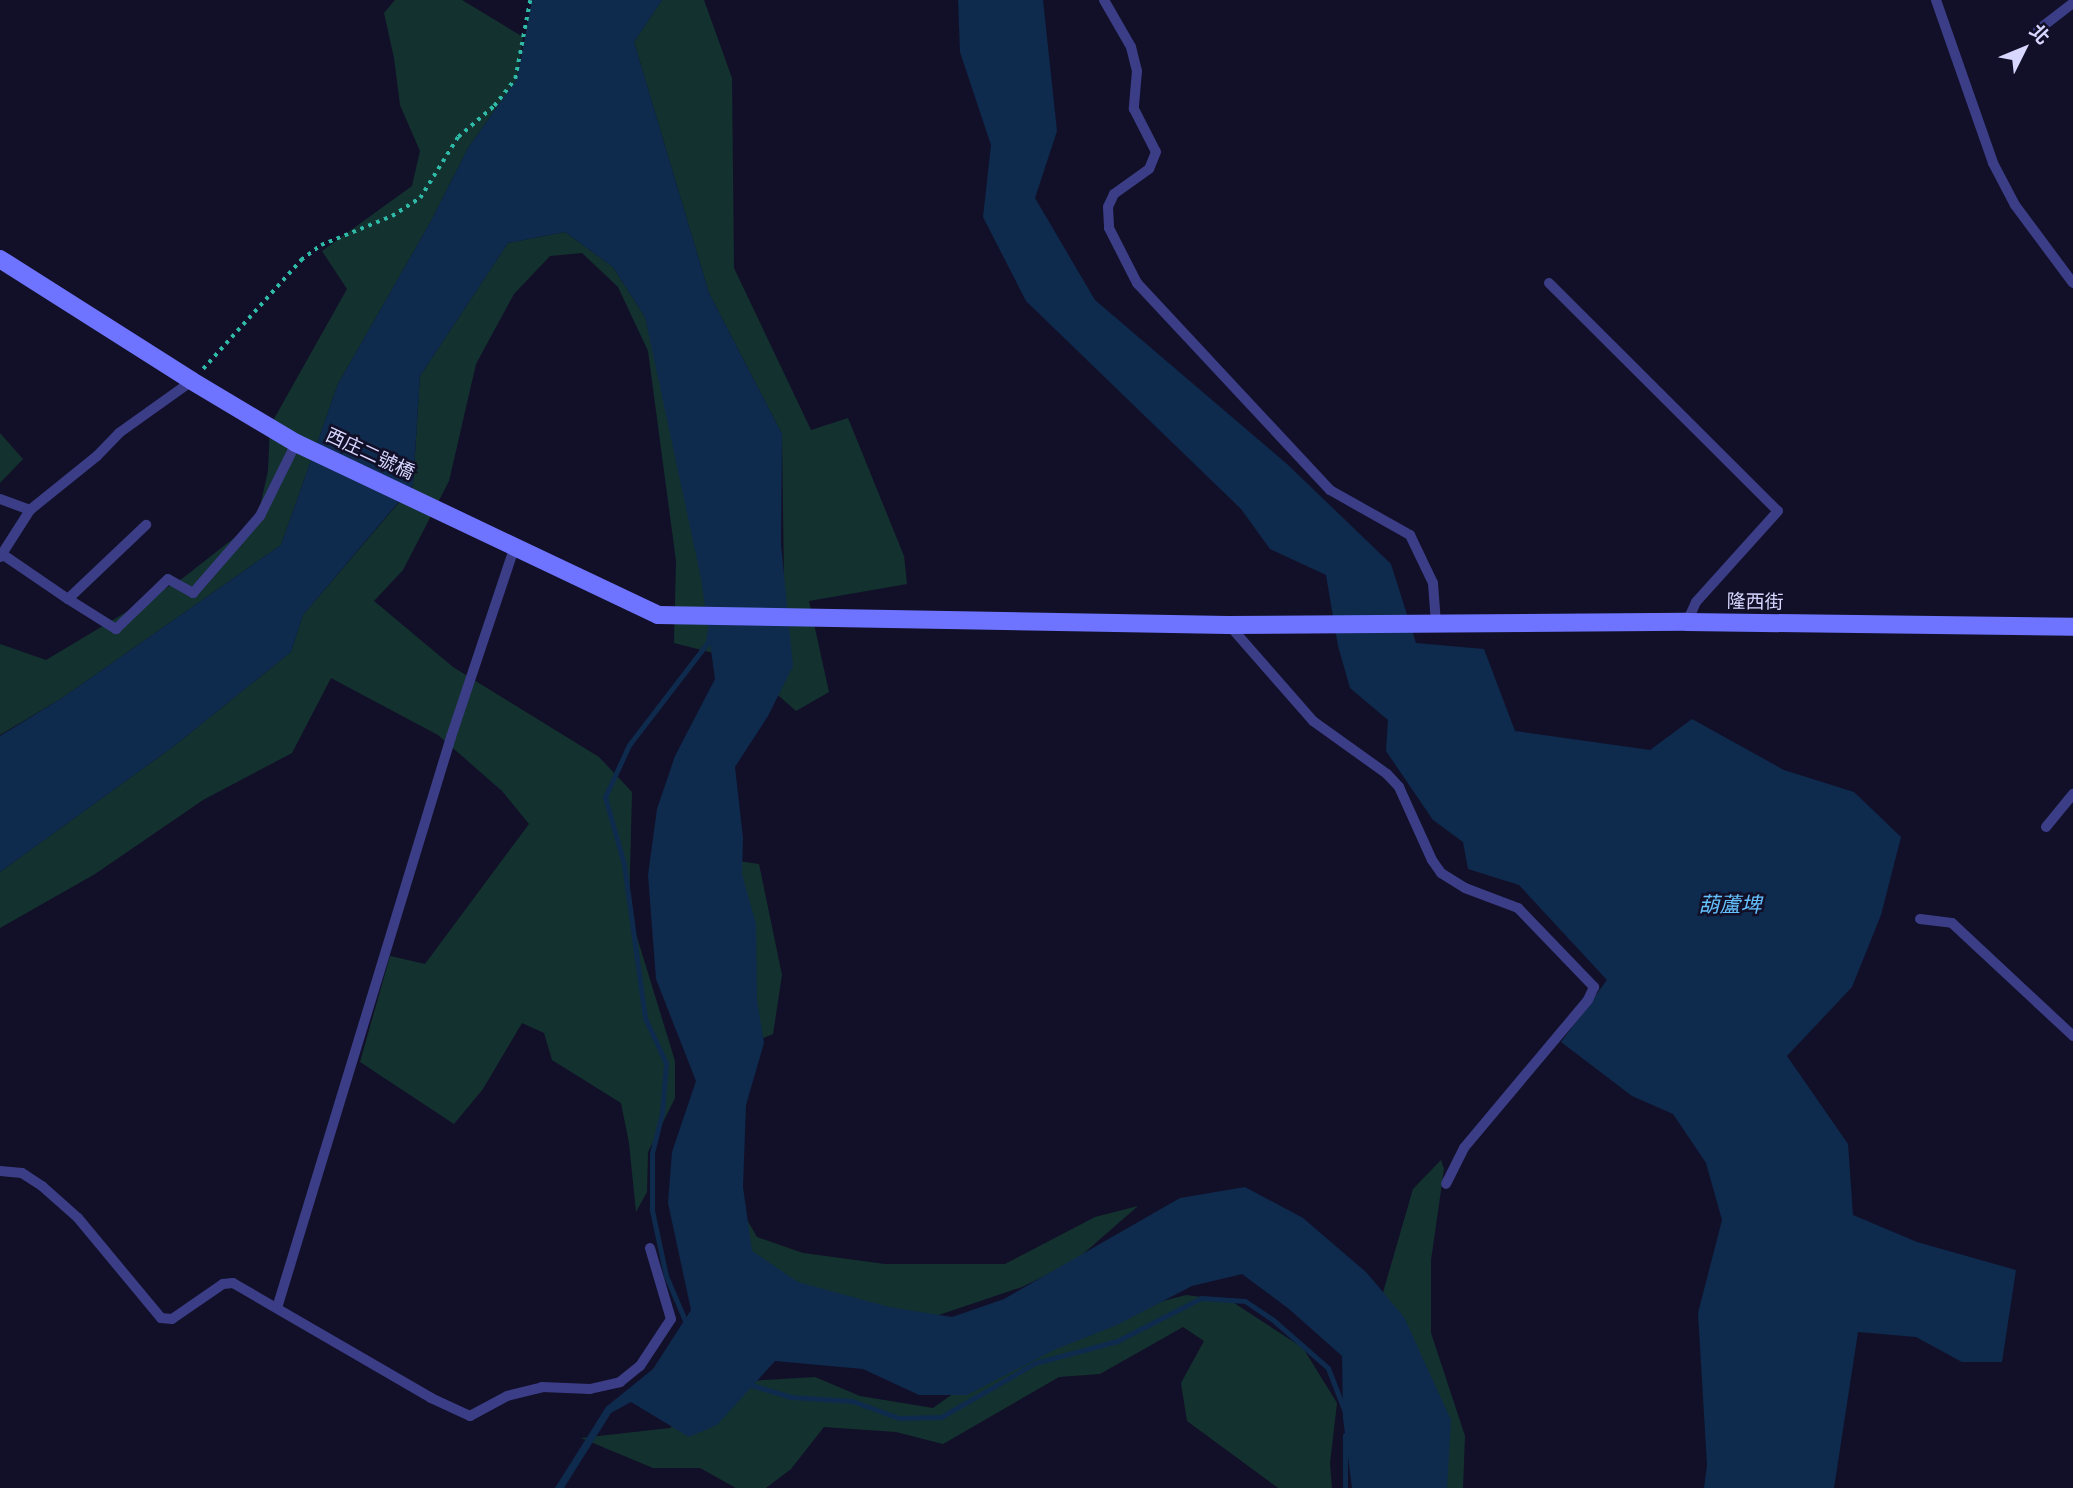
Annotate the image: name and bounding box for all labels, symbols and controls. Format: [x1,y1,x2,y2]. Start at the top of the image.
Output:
north arrow [1989,14,2059,84]
text: 北 [2023,18,2056,50]
street label: 西庄二號橋 [322,424,418,484]
street label: 隆西街 [1726,590,1784,614]
water label: 葫蘆埤 [1699,892,1761,918]

